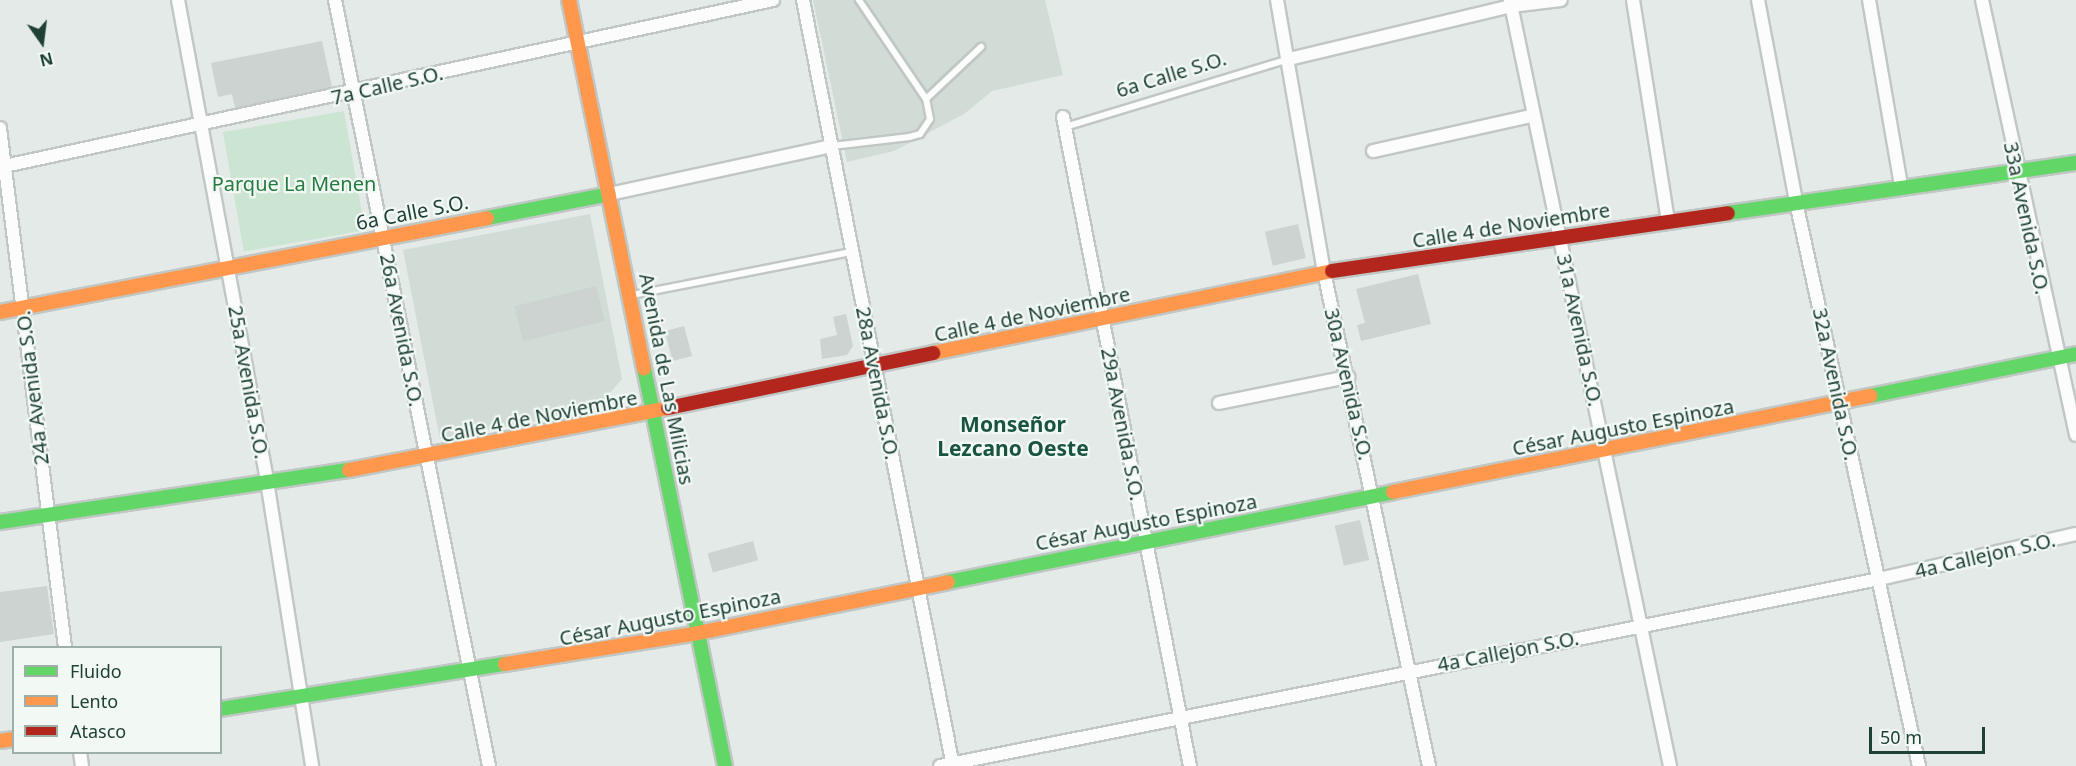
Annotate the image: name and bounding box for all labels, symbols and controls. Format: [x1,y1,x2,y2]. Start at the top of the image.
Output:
north arrow [12,12,72,72]
street label: 6a Calle S.O. [1113,46,1229,102]
text: N [37,47,55,72]
street label: 7a Calle S.O. [329,60,445,110]
street label: 33a Avenida S.O. [1999,140,2055,296]
park label: Parque La Menen [212,171,376,195]
street label: 6a Calle S.O. [354,189,470,235]
street label: Calle 4 de Noviembre [1410,198,1612,252]
street label: 26a Avenida S.O. [375,251,429,409]
street label: 31a Avenida S.O. [1552,252,1608,408]
street label: Avenida de Las Milicias [635,271,699,487]
street label: Calle 4 de Noviembre [932,282,1132,346]
street label: 25a Avenida S.O. [224,303,274,461]
street label: 28a Avenida S.O. [851,304,905,462]
street label: 30a Avenida S.O. [1320,306,1378,462]
street label: 32a Avenida S.O. [1808,306,1864,462]
street label: 24a Avenida S.O. [11,309,53,467]
street label: 29a Avenida S.O. [1096,345,1150,503]
street label: Calle 4 de Noviembre [439,385,639,447]
street label: César Augusto Espinoza [1510,394,1736,460]
district label: Monseñor Lezcano Oeste [937,411,1089,461]
street label: César Augusto Espinoza [1033,489,1259,555]
street label: 4a Callejon S.O. [1912,527,2058,583]
street label: César Augusto Espinoza [557,584,783,650]
street label: 4a Callejon S.O. [1435,626,1581,676]
legend [12,646,222,754]
text: Fluido [70,659,122,683]
text: Lento [70,689,118,713]
scale bar [1872,715,1988,753]
text: Atasco [70,719,126,743]
text: 50 m [1880,725,1922,749]

